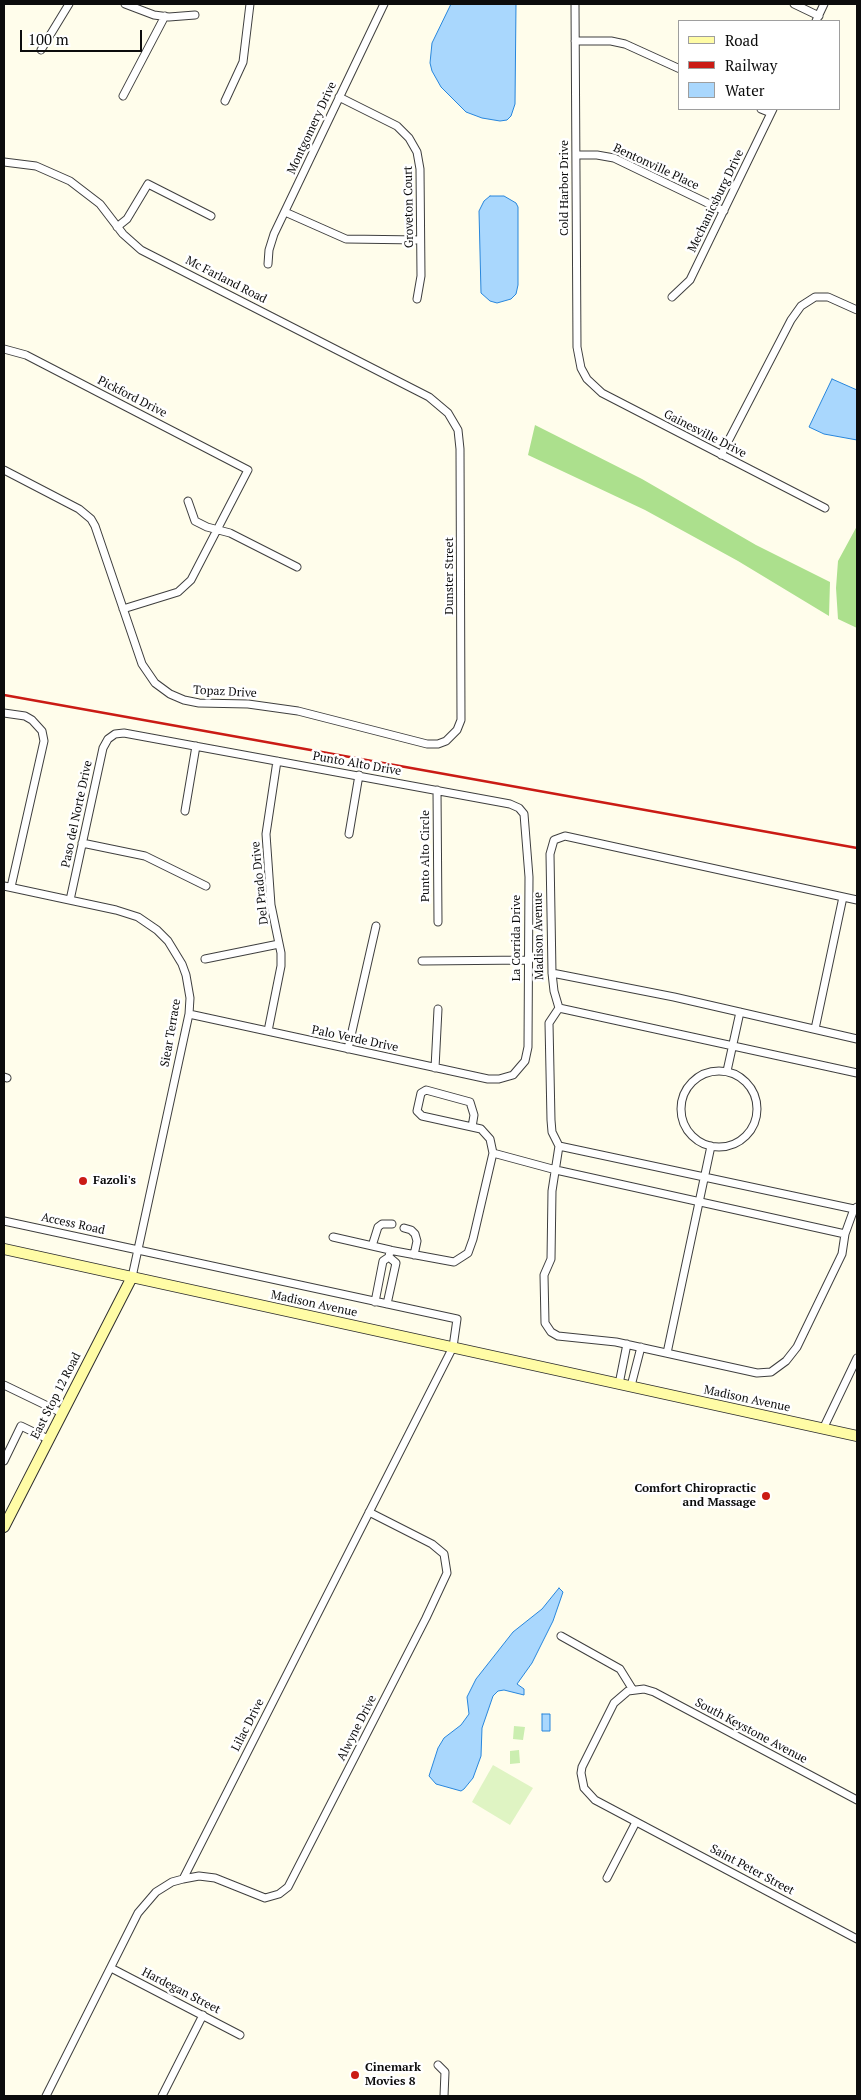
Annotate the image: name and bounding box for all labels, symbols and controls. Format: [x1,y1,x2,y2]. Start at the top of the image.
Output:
scale bar [22,20,145,52]
legend [678,20,841,110]
text: 100 m [28,29,69,49]
text: Road [725,30,758,50]
text: Railway [725,55,777,75]
street label: Montgomery Drive [284,79,340,177]
text: Water [725,80,764,100]
street label: Cold Harbor Drive [558,140,572,236]
street label: Bentonville Place [611,141,701,193]
street label: Mechanicsburg Drive [685,147,747,255]
street label: Groveton Court [401,166,417,248]
street label: Mc Farland Road [183,253,269,307]
street label: Pickford Drive [95,373,169,421]
street label: Gainesville Drive [661,407,749,461]
street label: Dunster Street [443,537,457,615]
street label: Topaz Drive [193,683,257,701]
street label: Punto Alto Drive [312,749,402,779]
street label: Paso del Norte Drive [59,759,95,869]
street label: Punto Alto Circle [419,810,433,902]
street label: Del Prado Drive [248,841,272,925]
street label: Madison Avenue [531,892,547,980]
street label: La Corrida Drive [510,895,524,981]
street label: Siear Terrace [158,998,184,1068]
street label: Palo Verde Drive [310,1023,400,1055]
place label: Fazoli's [93,1174,136,1188]
marker: Fazoli's [77,1175,89,1187]
street label: Access Road [40,1210,106,1238]
street label: Madison Avenue [270,1288,358,1320]
street label: East Stop 12 Road [28,1350,84,1442]
street label: Madison Avenue [703,1383,791,1415]
place label: Comfort Chiropractic and Massage [634,1482,756,1510]
marker: Comfort Chiropractic and Massage [760,1490,772,1502]
street label: Alwyne Drive [334,1693,380,1763]
street label: South Keystone Avenue [692,1695,810,1767]
street label: Lilac Drive [229,1696,267,1754]
street label: Saint Peter Street [707,1842,797,1898]
street label: Hardegan Street [139,1965,223,2017]
place label: Cinemark Movies 8 [365,2061,421,2089]
marker: Cinemark Movies 8 [349,2069,361,2081]

